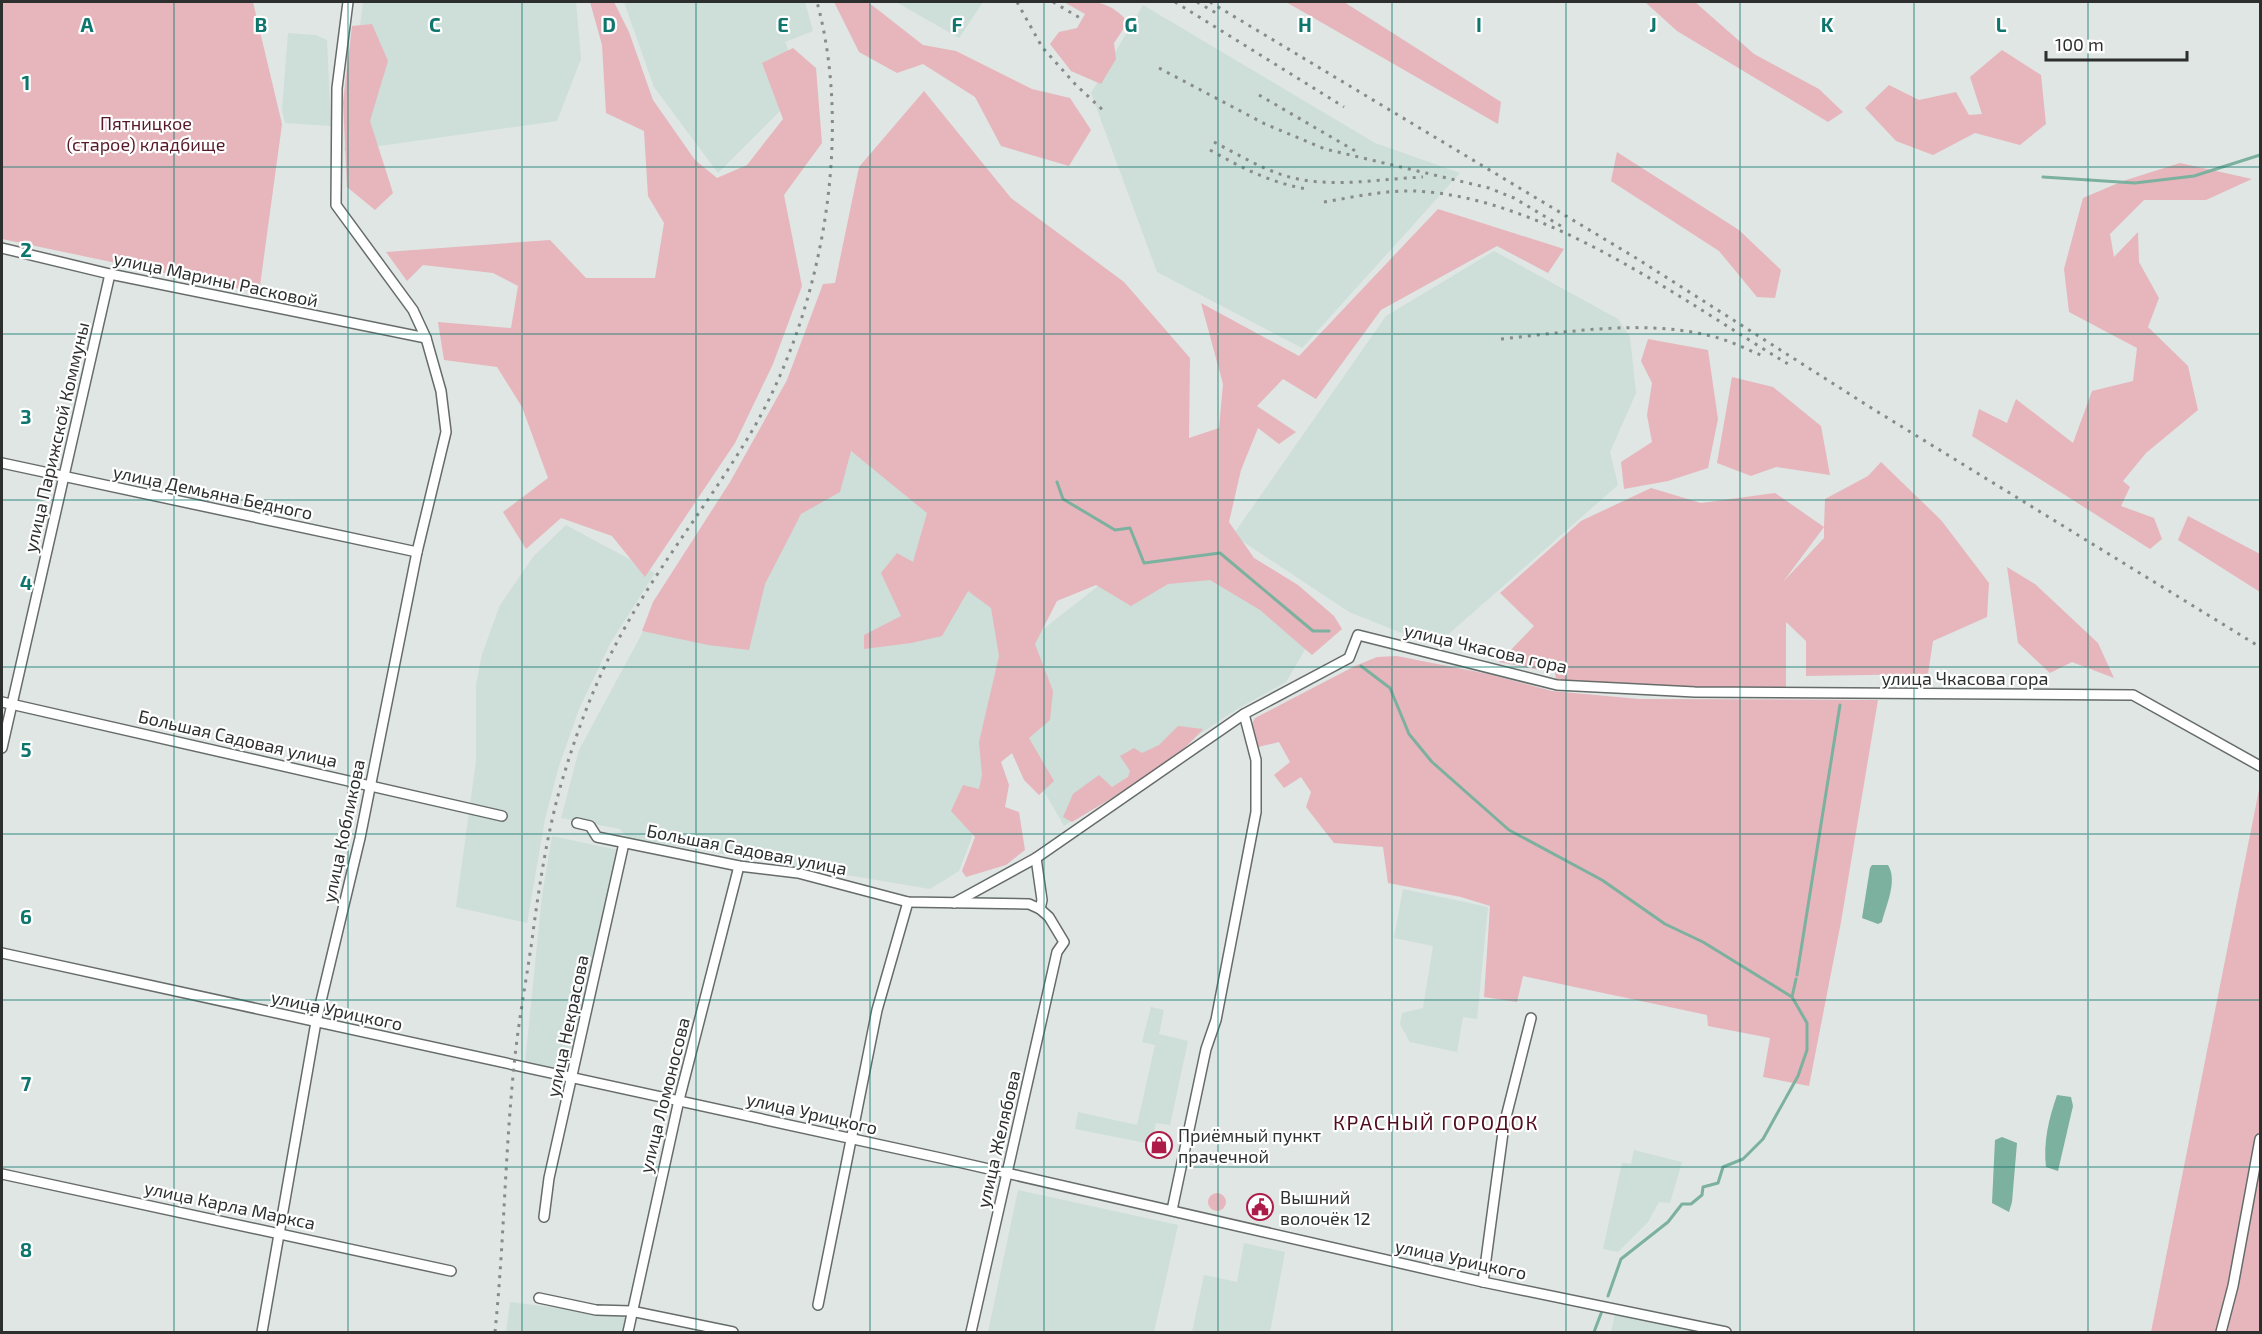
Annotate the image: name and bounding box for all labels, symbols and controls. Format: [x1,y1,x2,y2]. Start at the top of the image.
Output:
text: A [80,12,94,36]
text: B [255,12,267,36]
text: C [429,12,441,36]
text: D [602,12,616,36]
text: E [777,12,789,36]
text: F [951,12,963,36]
text: G [1125,12,1137,36]
text: H [1298,12,1312,36]
text: I [1476,12,1482,36]
text: J [1649,12,1657,36]
text: K [1821,12,1834,36]
text: L [1996,12,2007,36]
scale bar [2046,24,2187,62]
text: 100 m [2055,33,2104,55]
text: 1 [22,70,30,94]
park label: Пятницкое (старое) кладбище [67,112,225,155]
text: 2 [20,237,32,261]
street label: улица Марины Расковой [112,247,320,311]
street label: улица Парижской Коммуны [19,320,93,554]
text: 3 [20,404,32,428]
street label: улица Демьяна Бедного [111,460,315,524]
text: 4 [20,570,33,594]
street label: улица Чкасова гора [1402,619,1570,677]
street label: улица Чкасова гора [1882,667,2048,689]
street label: Большая Садовая улица [136,704,340,772]
text: 5 [20,737,32,761]
street label: улица Кобликова [317,757,369,905]
street label: Большая Садовая улица [645,819,849,879]
text: 6 [20,904,32,928]
street label: улица Некрасова [541,953,593,1099]
street label: улица Урицкого [269,985,405,1035]
street label: улица Ломоносова [634,1015,694,1175]
street label: улица Желябова [971,1068,1025,1210]
text: 7 [21,1071,32,1095]
street label: улица Урицкого [744,1087,880,1139]
district label: КРАСНЫЙ ГОРОДОК [1333,1110,1539,1134]
place label: Приёмный пункт прачечной [1178,1124,1321,1167]
shop icon: Приёмный пункт прачечной [1144,1130,1174,1160]
street label: улица Карла Маркса [143,1176,317,1234]
place label: Вышний волочёк 12 [1280,1186,1371,1229]
public building icon: Вышний волочёк 12 [1245,1192,1275,1222]
street label: улица Урицкого [1393,1234,1529,1284]
text: 8 [20,1237,32,1261]

